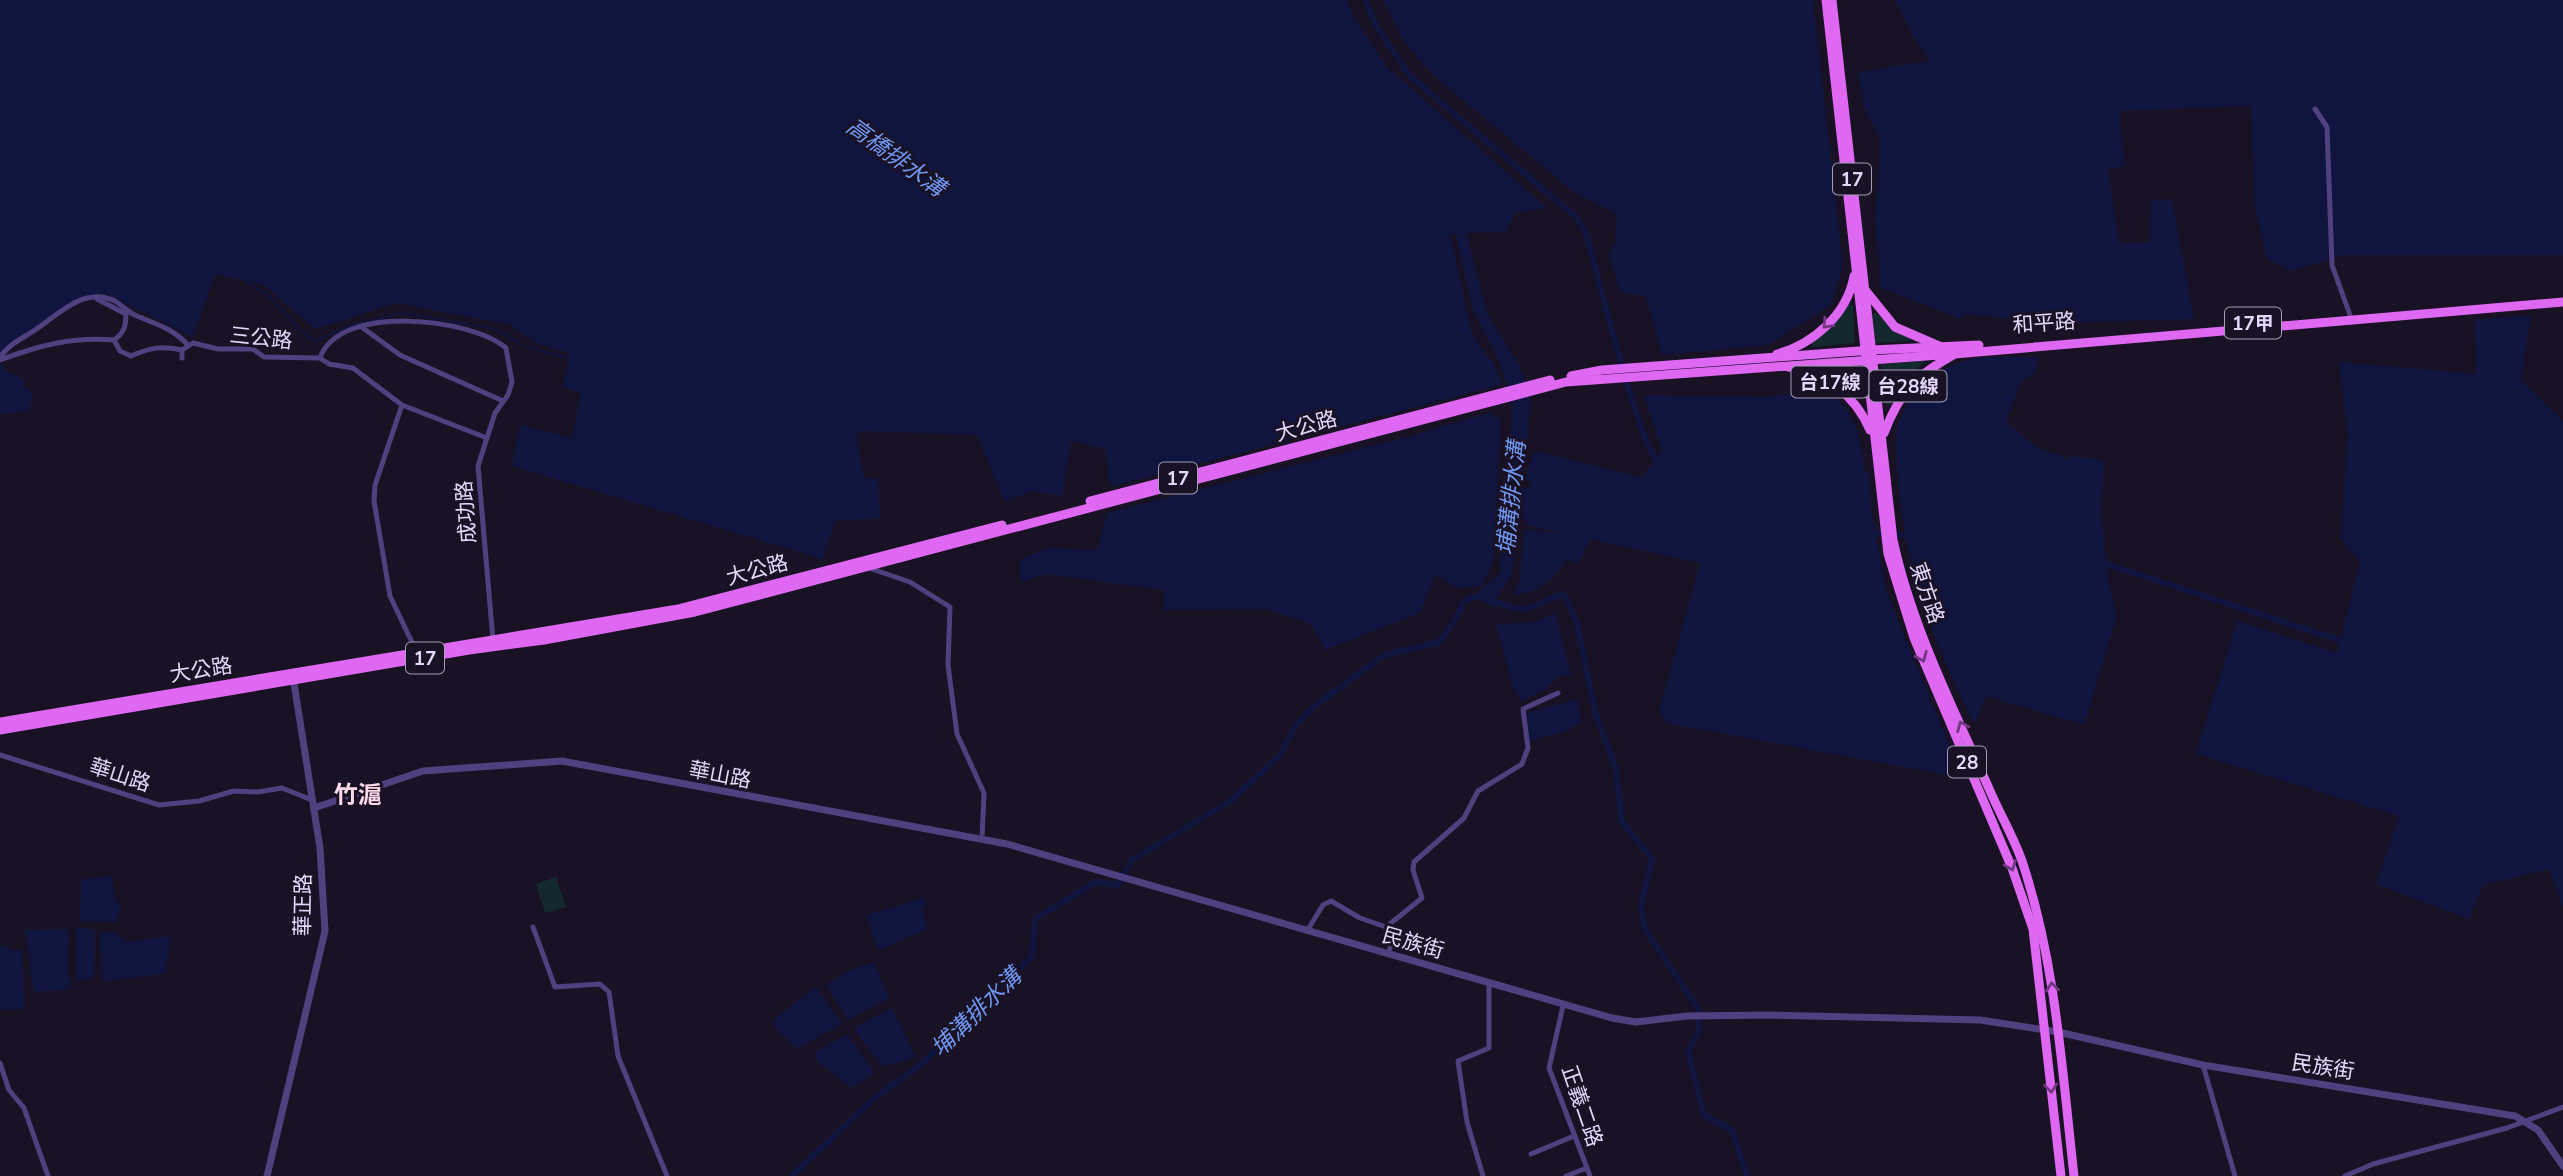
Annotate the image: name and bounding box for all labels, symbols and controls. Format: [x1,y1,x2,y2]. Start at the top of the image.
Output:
water label: 高橋排水溝 [840,111,954,206]
road number: 17 [1833,164,1871,195]
street label: 和平路 [2012,307,2076,339]
road number: 17甲 [2225,308,2281,338]
one-way arrow [1822,316,1835,329]
street label: 三公路 [228,321,294,355]
road number: 台17線 [1792,366,1868,398]
road number: 台28線 [1870,370,1946,402]
street label: 大公路 [1272,404,1340,448]
water label: 埔溝排水溝 [1490,436,1533,557]
road number: 17 [1159,463,1197,494]
street label: 成功路 [450,480,482,544]
street label: 大公路 [723,548,791,592]
street label: 東方路 [1904,559,1950,627]
road number: 17 [406,642,444,674]
one-way arrow [1913,650,1927,662]
street label: 大公路 [168,651,234,689]
one-way arrow [1957,721,1971,733]
road number: 28 [1948,747,1986,778]
street label: 華山路 [86,752,154,798]
street label: 華山路 [686,755,754,795]
district label: 竹滬 [334,779,382,811]
one-way arrow [2003,858,2017,871]
street label: 華正路 [288,873,318,937]
street label: 民族街 [1379,921,1447,965]
water label: 埔溝排水溝 [924,959,1031,1063]
one-way arrow [2045,981,2060,992]
street label: 民族街 [2290,1048,2356,1086]
street label: 正義二路 [1555,1062,1609,1150]
one-way arrow [2043,1083,2058,1094]

